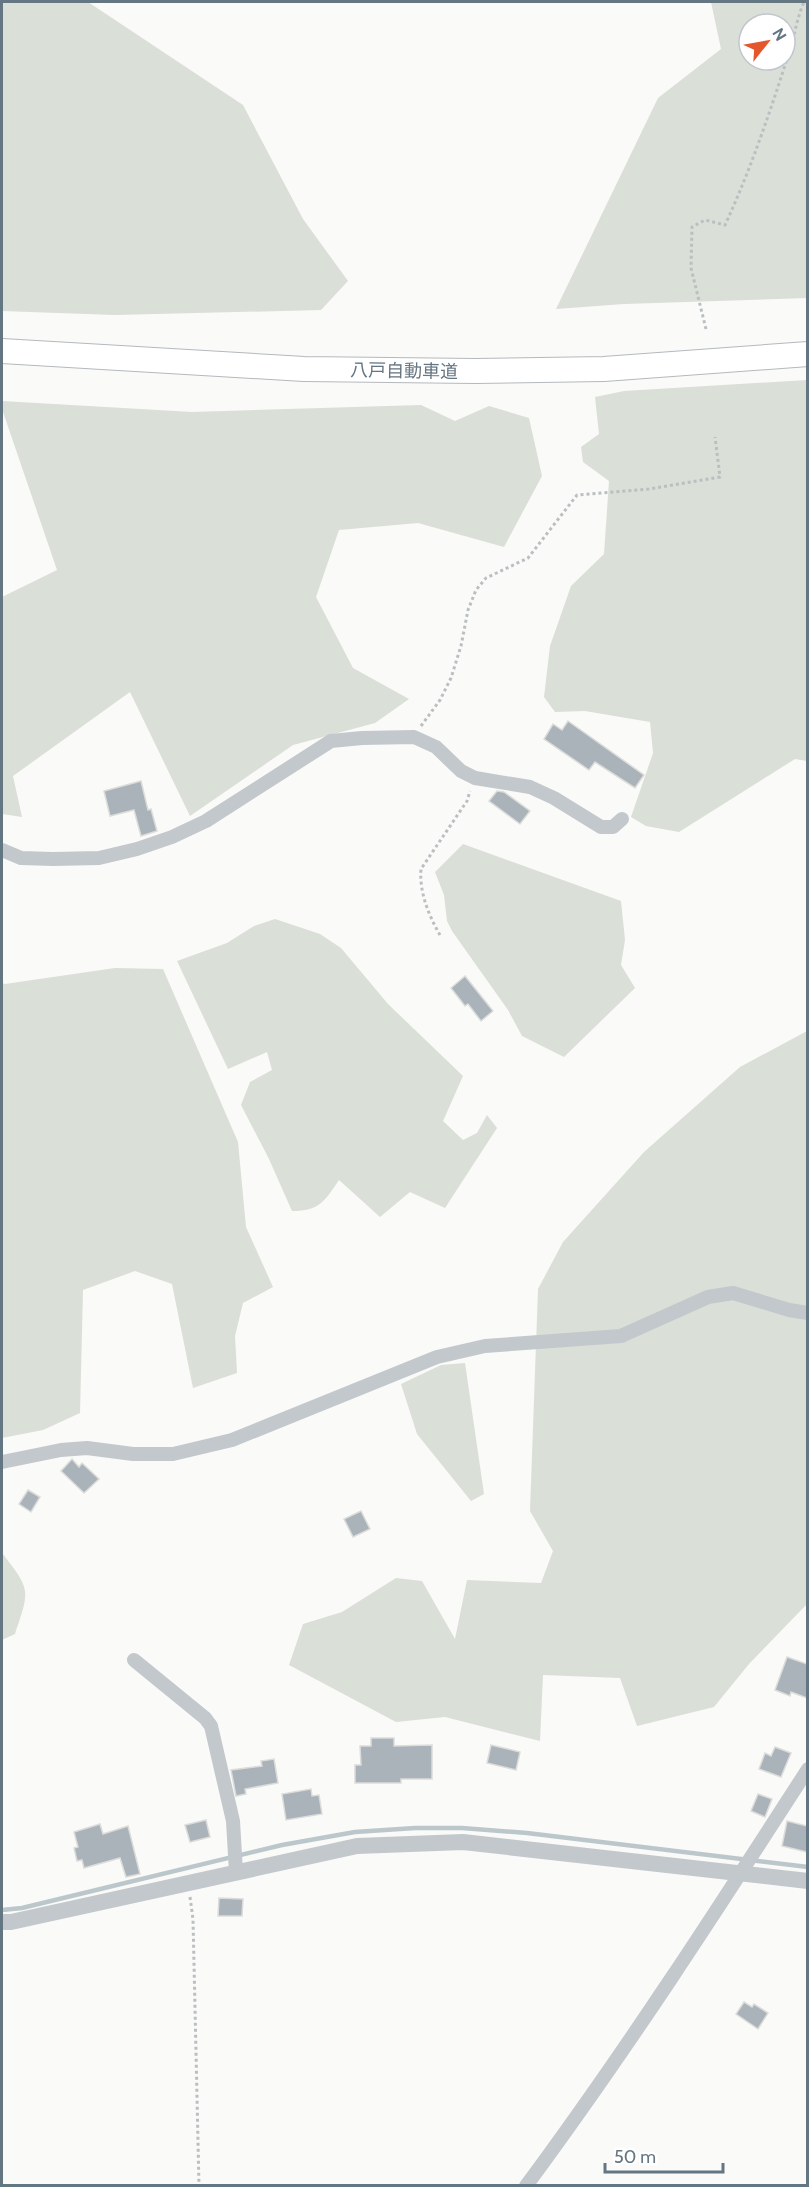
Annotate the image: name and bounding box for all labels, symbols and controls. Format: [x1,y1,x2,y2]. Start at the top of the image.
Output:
north arrow [737,12,797,72]
text: N [768,25,790,44]
street label: 八戸自動車道 [350,359,458,383]
scale bar [605,2136,724,2174]
text: 50 m [614,2146,656,2168]

